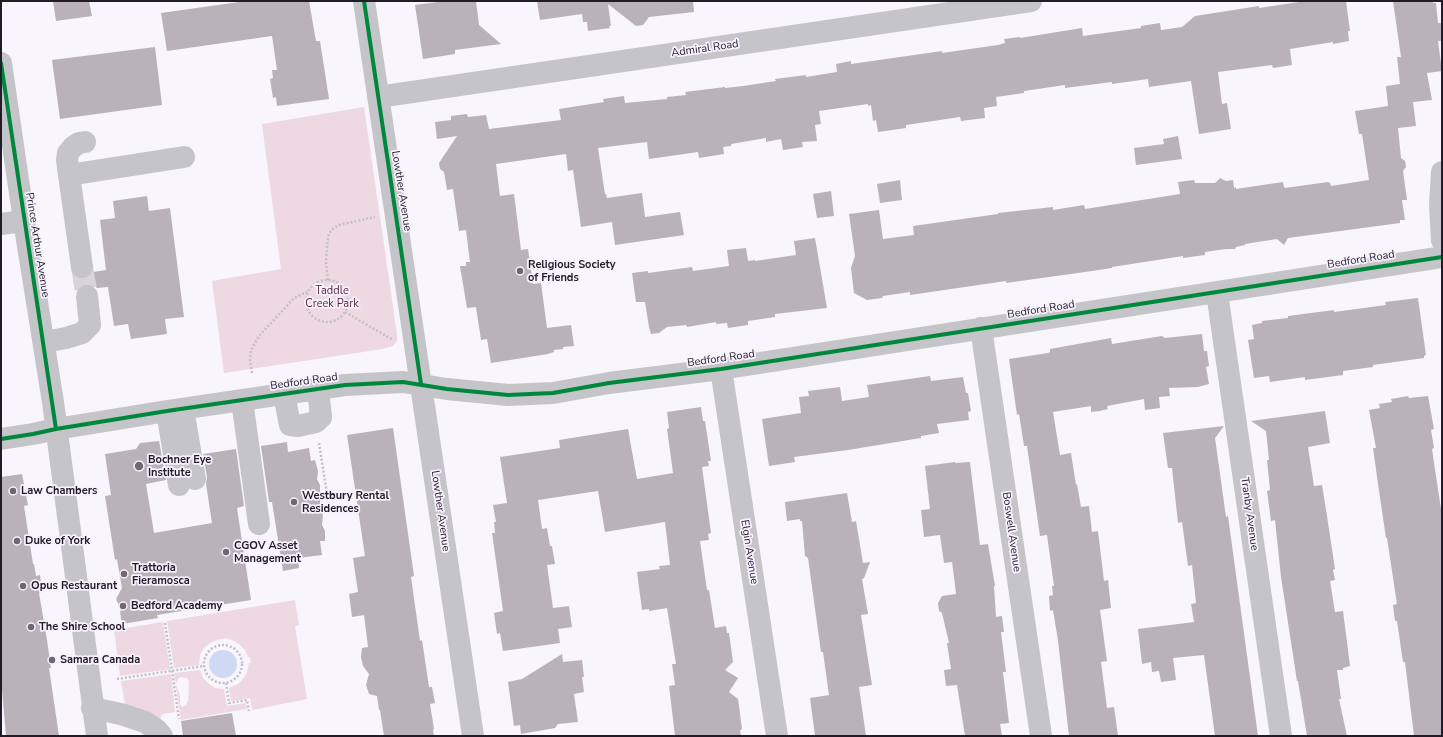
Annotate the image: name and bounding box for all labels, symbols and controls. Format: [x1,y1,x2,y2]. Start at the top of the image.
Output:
street label: Admiral Road [671,38,739,60]
street label: Lowther Avenue [388,150,414,232]
street label: Prince Arthur Avenue [22,192,52,298]
street label: Bedford Road [1326,248,1396,272]
place label: Religious Society of Friends [528,258,615,284]
marker: Religious Society of Friends [515,266,525,276]
park label: Taddle Creek Park [305,284,359,310]
street label: Bedford Road [1006,298,1076,322]
street label: Bedford Road [686,348,756,370]
street label: Bedford Road [269,371,339,393]
place label: Bochner Eye Institute [148,453,211,479]
marker: Bochner Eye Institute [133,460,145,472]
street label: Lowther Avenue [428,470,452,552]
street label: Tranby Avenue [1237,476,1261,552]
place label: Law Chambers [21,484,97,498]
marker: Law Chambers [8,486,18,496]
place label: Westbury Rental Residences [302,489,389,515]
street label: Boswell Avenue [999,491,1023,573]
marker: Westbury Rental Residences [289,497,299,507]
street label: Elgin Avenue [737,519,761,585]
place label: Duke of York [25,534,90,548]
marker: Duke of York [12,536,22,546]
place label: CGOV Asset Management [234,539,301,565]
marker: CGOV Asset Management [221,547,231,557]
place label: Trattoria Fieramosca [132,561,190,587]
marker: Trattoria Fieramosca [119,569,129,579]
place label: Opus Restaurant [31,579,117,593]
marker: Opus Restaurant [18,581,28,591]
place label: Bedford Academy [131,599,222,613]
marker: Bedford Academy [118,601,128,611]
place label: The Shire School [39,620,125,634]
marker: The Shire School [26,622,36,632]
place label: Samara Canada [60,653,140,667]
marker: Samara Canada [47,655,57,665]

